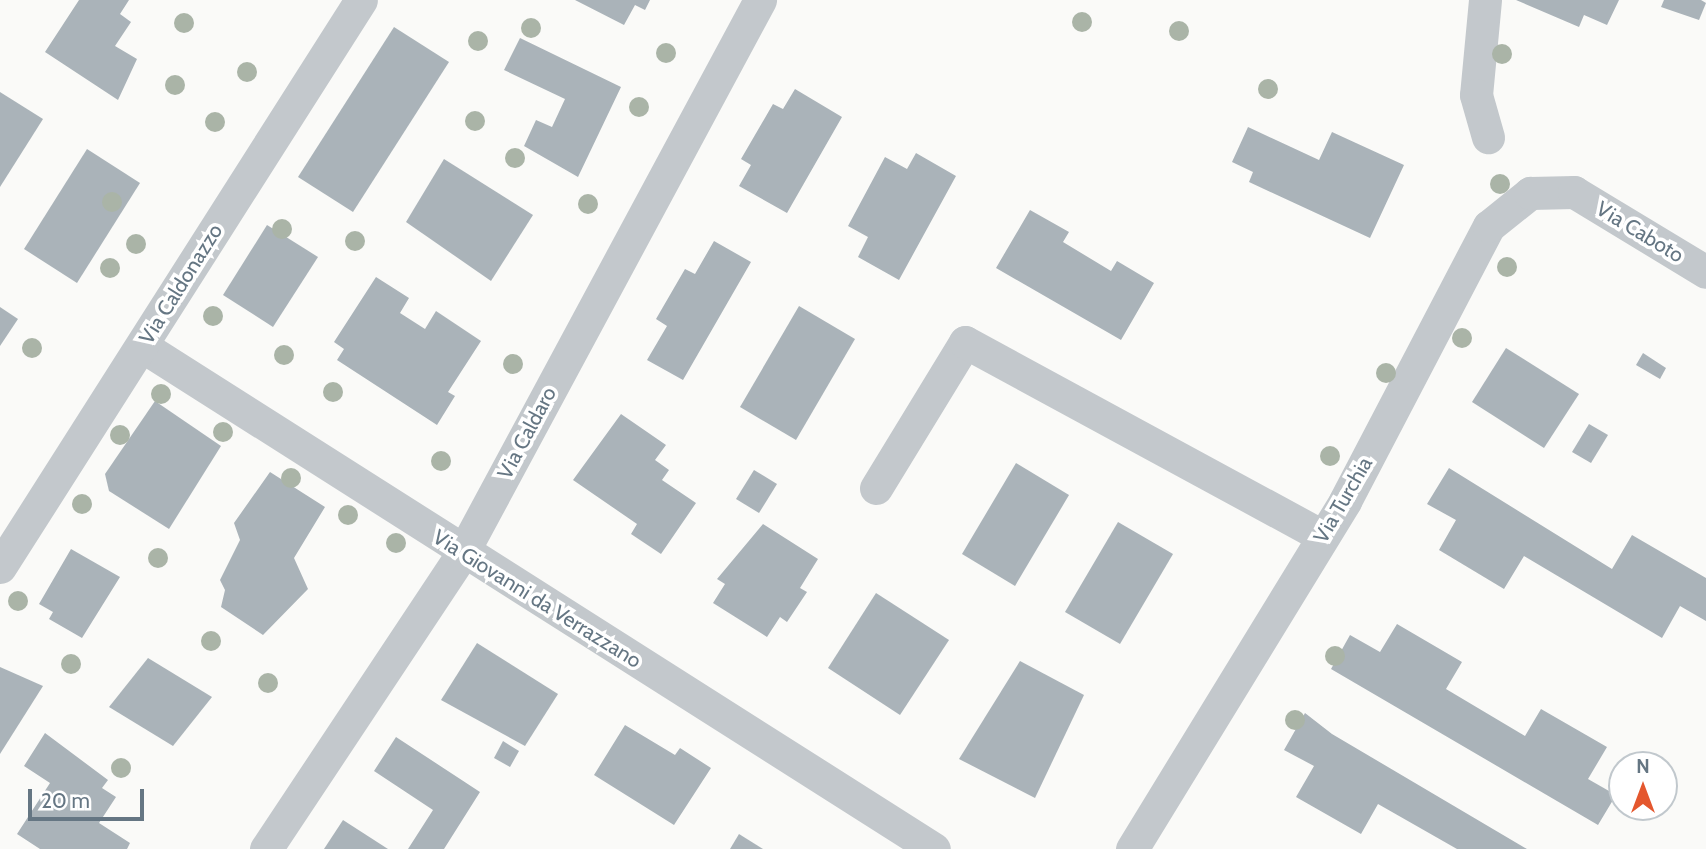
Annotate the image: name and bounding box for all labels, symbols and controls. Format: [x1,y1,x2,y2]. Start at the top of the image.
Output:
street label: Via Caboto [1592,196,1688,268]
street label: Via Caldonazzo [134,219,228,349]
street label: Via Caldaro [492,383,562,483]
street label: Via Turchia [1308,452,1378,548]
street label: Via Giovanni da Verrazzano [428,524,646,674]
north arrow [1608,751,1678,821]
text: N [1636,755,1650,778]
scale bar [32,776,147,820]
text: 20 m [41,788,90,813]

